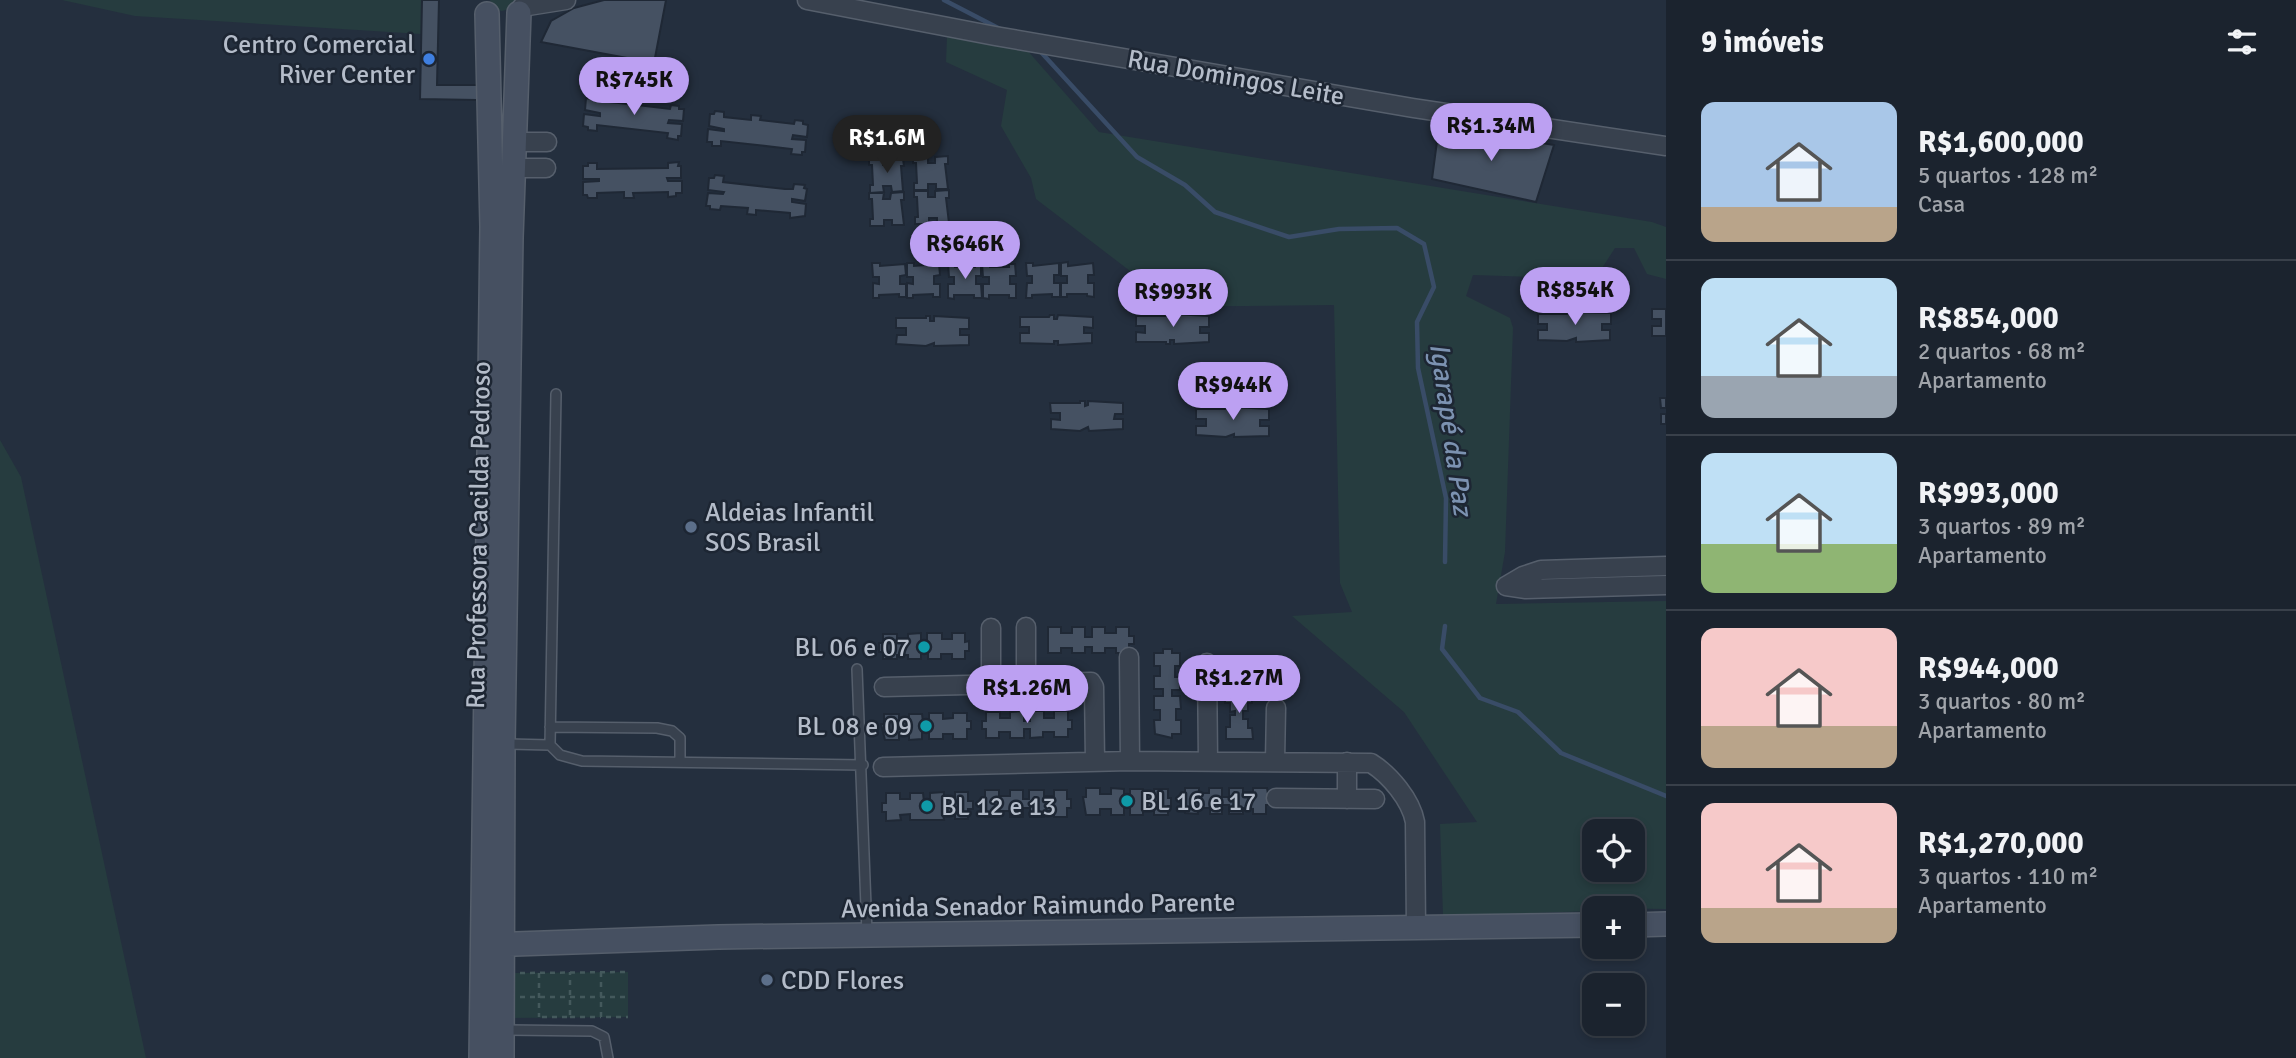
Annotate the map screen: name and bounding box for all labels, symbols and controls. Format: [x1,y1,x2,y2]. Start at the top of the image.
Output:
icon: filters [2223,23,2261,61]
text: 9 imóveis [1701,24,1824,61]
place label: Centro Comercial River Center [223,29,415,91]
street label: Rua Domingos Leite [1125,43,1347,113]
marker: Centro Comercial River Center [421,51,437,67]
pin: R$745K [577,58,691,117]
text: R$745K [595,65,673,94]
pin: R$1.34M [1426,104,1556,163]
text: R$1.34M [1446,111,1536,140]
pin: R$1.6M [830,116,944,175]
text: R$1.6M [848,123,926,152]
text: R$1,600,000 [1918,124,2084,161]
icon: home [1757,130,1841,214]
text: 5 quartos · 128 m² [1918,161,2098,190]
text: Casa [1918,190,1965,219]
pin: R$646K [908,222,1022,281]
text: R$646K [926,229,1004,258]
pin: R$854K [1518,268,1632,327]
pin: R$993K [1116,270,1230,329]
text: R$854K [1536,275,1614,304]
text: R$993K [1134,277,1212,306]
text: R$854,000 [1918,300,2059,337]
icon: home [1757,306,1841,390]
text: 2 quartos · 68 m² [1918,337,2086,366]
water label: Igarapé da Paz [1422,341,1480,520]
street label: Rua Professora Cacilda Pedroso [460,361,498,709]
pin: R$944K [1176,362,1290,422]
text: Apartamento [1918,366,2047,395]
text: R$944K [1194,370,1272,399]
text: R$993,000 [1918,475,2059,512]
icon: home [1757,481,1841,565]
place label: Aldeias Infantil SOS Brasil [705,497,874,559]
text: 3 quartos · 89 m² [1918,512,2086,541]
marker: Aldeias Infantil SOS Brasil [683,519,699,535]
text: Apartamento [1918,541,2047,570]
place label: BL 06 e 07 [795,632,910,664]
marker: BL 06 e 07 [916,639,932,655]
text: R$944,000 [1918,650,2059,687]
pin: R$1.27M [1174,656,1304,715]
icon: home [1757,656,1841,740]
text: R$1.27M [1194,663,1284,692]
pin: R$1.26M [962,666,1092,725]
text: R$1.26M [982,673,1072,702]
text: 3 quartos · 80 m² [1918,687,2086,716]
place label: BL 08 e 09 [797,711,912,743]
text: Apartamento [1918,716,2047,745]
marker: BL 08 e 09 [918,718,934,734]
place label: BL 16 e 17 [1141,786,1256,818]
place label: BL 12 e 13 [941,791,1056,823]
marker: BL 16 e 17 [1119,793,1135,809]
marker: BL 12 e 13 [919,798,935,814]
map controls [1582,819,1645,1036]
button: locate [1582,819,1645,882]
text: R$1,270,000 [1918,825,2084,862]
icon: home [1757,831,1841,915]
text: 3 quartos · 110 m² [1918,862,2098,891]
street label: Avenida Senador Raimundo Parente [840,887,1236,925]
text: Apartamento [1918,891,2047,920]
button: + [1582,896,1645,959]
place label: CDD Flores [781,965,904,997]
marker: CDD Flores [759,972,775,988]
button: − [1582,973,1645,1036]

